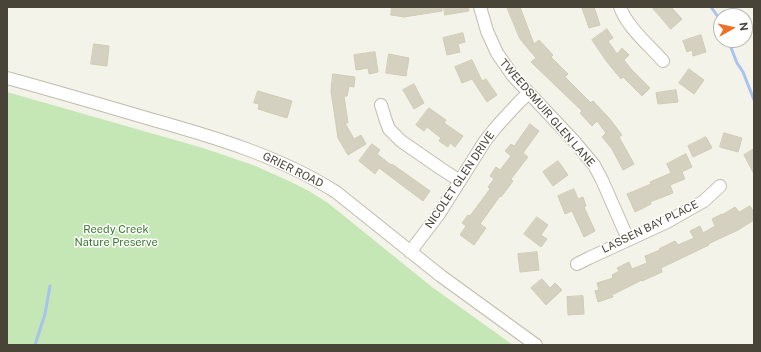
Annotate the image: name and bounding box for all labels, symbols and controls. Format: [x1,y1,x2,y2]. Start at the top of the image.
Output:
north arrow [713,8,753,48]
text: N [737,21,750,32]
street label: TWEEDSMUIR GLEN LANE [497,56,597,170]
street label: NICOLET GLEN DRIVE [423,129,497,231]
street label: GRIER ROAD [260,150,326,190]
street label: LASSEN BAY PLACE [600,198,700,256]
park label: Reedy Creek Nature Preserve [74,223,158,249]

